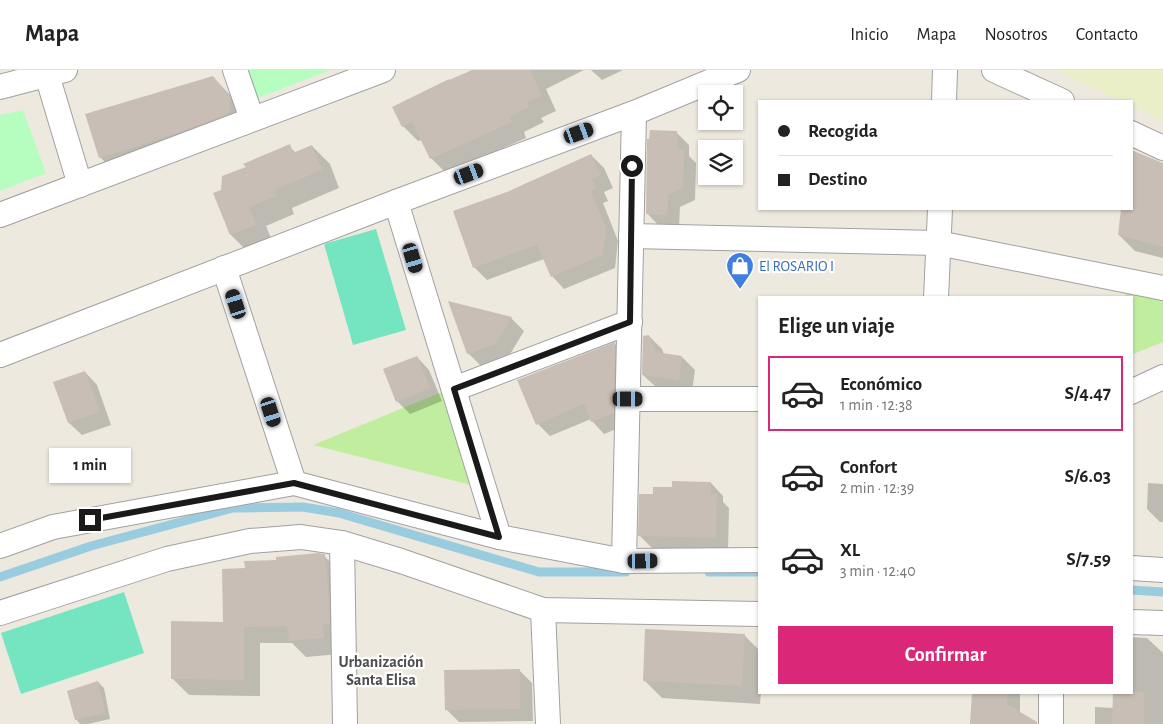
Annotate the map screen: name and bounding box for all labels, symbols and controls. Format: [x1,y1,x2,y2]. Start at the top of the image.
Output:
text: Mapa [25,22,79,46]
text: Inicio [850,26,889,44]
text: Mapa [917,26,956,44]
text: Nosotros [984,26,1048,44]
text: Contacto [1076,26,1138,44]
map controls [698,85,743,185]
button: locate [698,85,743,130]
car [562,121,595,145]
text: Recogida [808,122,878,141]
button: layers [698,140,743,185]
route start [621,155,643,177]
car [452,162,485,186]
text: Destino [808,170,867,189]
car [401,241,424,275]
shop icon: El ROSARIO I [725,251,755,290]
place label: El ROSARIO I [759,259,834,274]
car [224,287,247,321]
text: Elige un viaje [778,315,895,337]
icon: car [780,371,825,416]
text: Económico [840,375,922,394]
text: S/4.47 [1064,384,1111,403]
car [613,392,643,407]
car [259,395,282,429]
text: 1 min · 12:38 [840,397,913,413]
callout: 1 min [49,448,131,482]
icon: car [780,454,825,499]
text: 1 min [73,457,107,473]
text: Confort [840,458,897,477]
text: S/6.03 [1065,467,1111,486]
text: 2 min · 12:39 [840,480,914,496]
route end [79,509,101,531]
icon: car [780,537,825,582]
text: XL [840,541,860,560]
text: S/7.59 [1066,550,1111,569]
car [627,553,658,569]
text: 3 min · 12:40 [840,563,916,579]
button: Confirmar [778,626,1113,684]
district label: Urbanización Santa Elisa [338,654,424,688]

